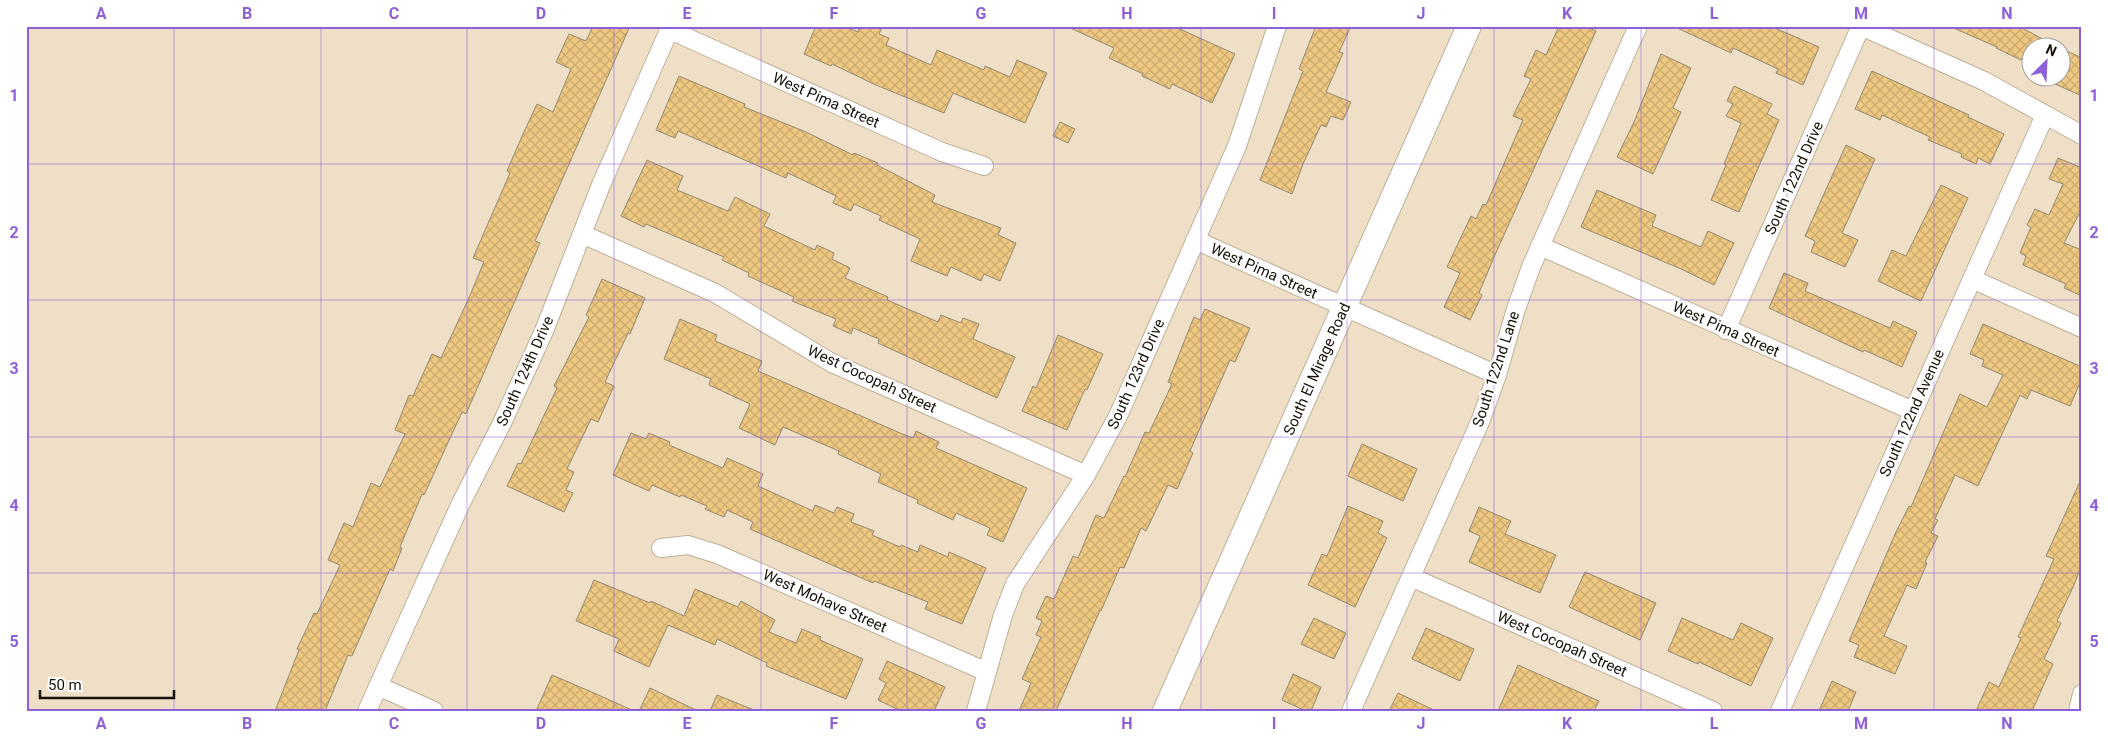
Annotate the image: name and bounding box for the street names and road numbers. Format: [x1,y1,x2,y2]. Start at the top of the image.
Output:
street label: West Pima Street [770,68,882,132]
street label: South 122nd Drive [1761,119,1827,237]
street label: West Pima Street [1208,239,1320,303]
street label: West Pima Street [1670,297,1782,361]
street label: South El Mirage Road [1280,300,1354,438]
street label: South 122nd Lane [1469,309,1523,429]
street label: South 124th Drive [493,313,557,429]
street label: South 123rd Drive [1104,316,1168,432]
street label: West Cocopah Street [805,341,939,417]
street label: South 122nd Avenue [1876,347,1948,479]
street label: West Mohave Street [760,566,890,636]
street label: West Cocopah Street [1494,607,1630,681]

